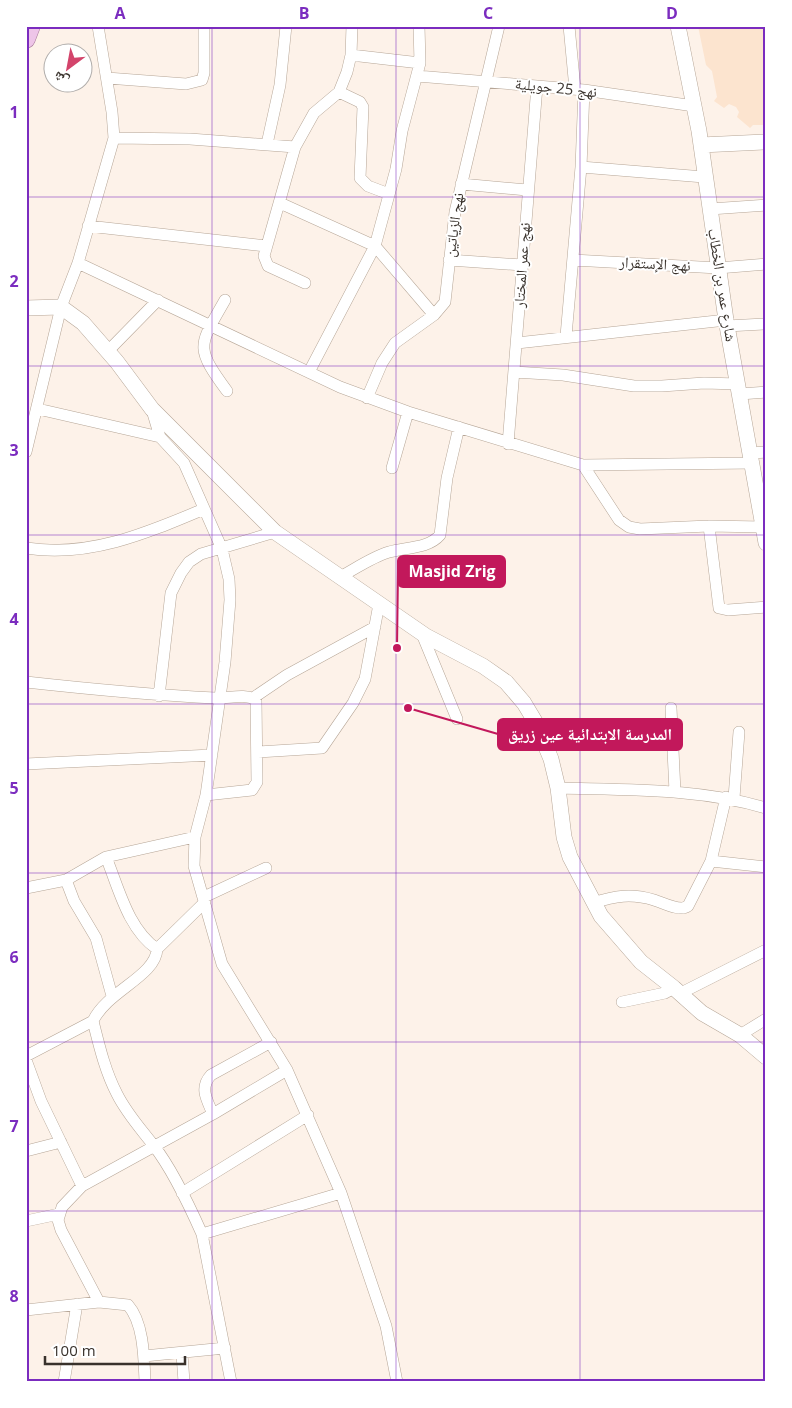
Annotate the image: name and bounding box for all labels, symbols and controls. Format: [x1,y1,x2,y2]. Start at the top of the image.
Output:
text: A [114,2,126,24]
text: B [299,2,309,24]
text: C [483,2,493,24]
text: D [666,2,678,24]
north arrow [42,42,92,92]
text: ش [49,67,72,91]
street label: نهج 25 جويلية [514,73,598,102]
text: 1 [9,101,19,123]
street label: نهج الزياتين [439,191,468,258]
street label: نهج عمر المختار [508,222,535,309]
street label: شارع عمر بن الخطاب [703,227,742,343]
street label: نهج الإستقرار [618,251,691,276]
text: 2 [9,270,19,292]
text: 3 [9,439,19,461]
callout: Masjid Zrig [398,556,505,587]
text: Masjid Zrig [408,560,496,582]
text: 4 [9,608,19,630]
callout: المدرسة الابتدائية عين زريق [498,719,682,750]
text: المدرسة الابتدائية عين زريق [508,723,672,745]
text: 5 [9,777,19,799]
text: 6 [9,946,19,968]
text: 7 [9,1115,19,1137]
text: 8 [9,1285,19,1307]
scale bar [45,1333,185,1365]
text: 100 m [52,1340,96,1360]

